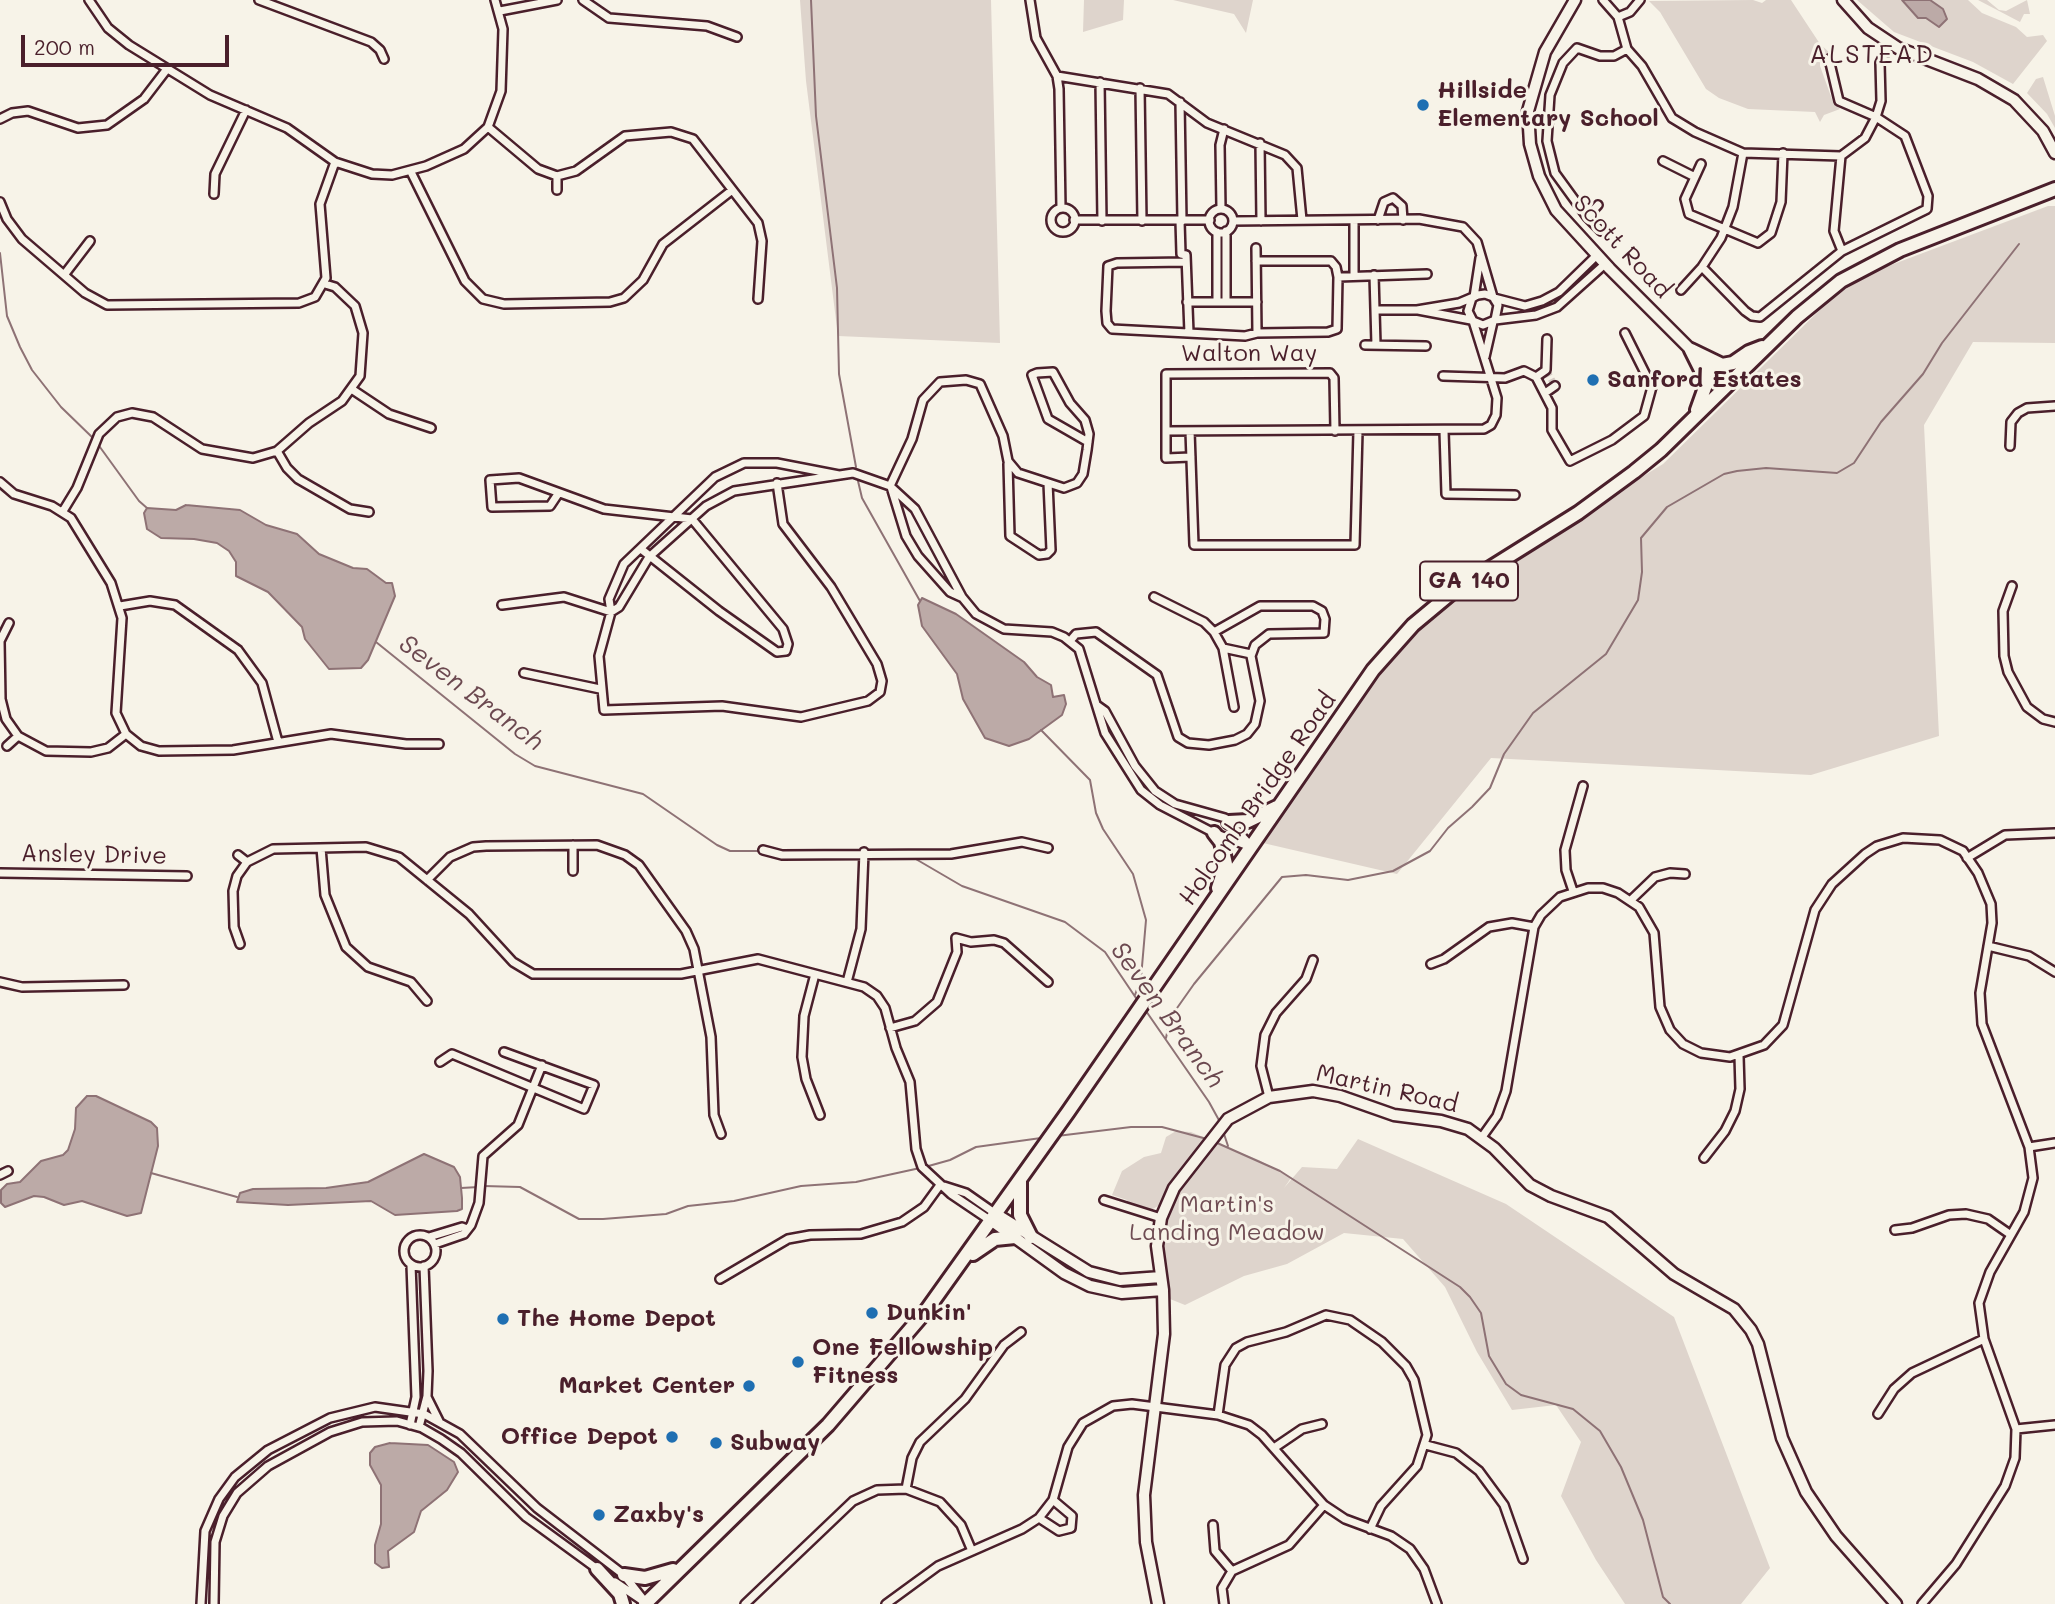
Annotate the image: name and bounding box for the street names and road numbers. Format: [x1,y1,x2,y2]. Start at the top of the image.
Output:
street label: Scott Road [1567,189,1677,305]
street label: Walton Way [1181,340,1317,368]
road number: GA 140 [1420,562,1518,600]
street label: Holcomb Bridge Road [1173,687,1343,911]
street label: Ansley Drive [21,839,167,871]
street label: Martin Road [1313,1059,1461,1119]

